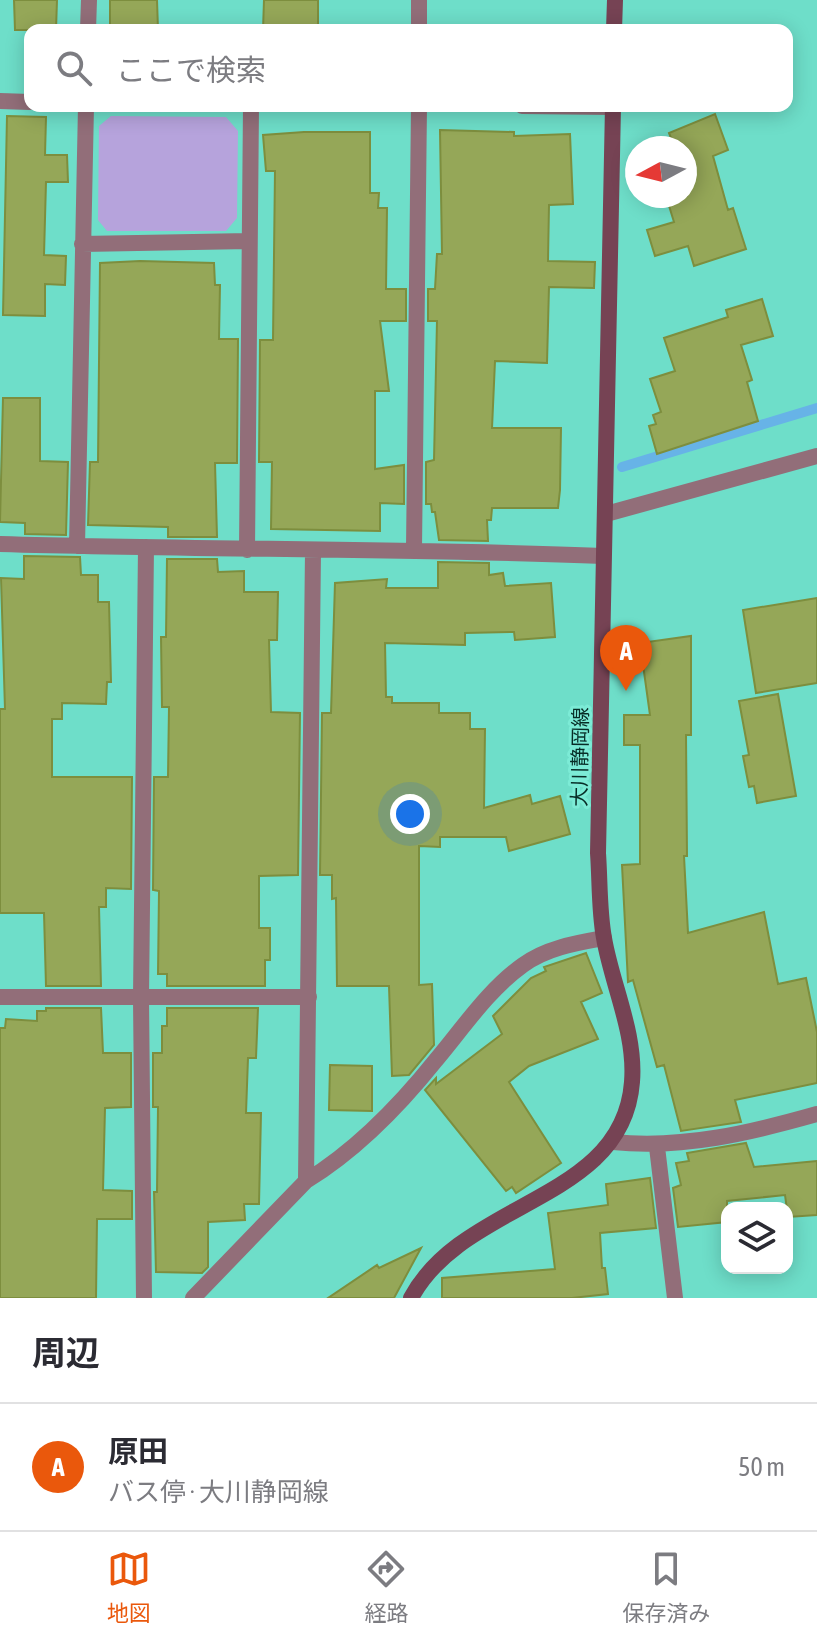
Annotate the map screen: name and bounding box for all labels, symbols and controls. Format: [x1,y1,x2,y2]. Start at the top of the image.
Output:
search box [24,24,793,112]
icon: search [52,46,96,90]
text: ここで検索 [116,53,266,87]
north arrow [625,136,697,208]
pin: A [600,625,652,691]
street label: 大川静岡線 [567,707,592,807]
your location [390,794,430,834]
map controls [721,1202,793,1274]
button: layers [721,1202,793,1274]
text: 周辺 [32,1333,100,1372]
text: 原田 [108,1434,168,1468]
text: A [52,1452,64,1482]
text: 50 m [738,1452,785,1482]
text: バス停 · 大川静岡線 [108,1477,329,1507]
tab: 地図 [107,1547,151,1627]
tab: 経路 [364,1547,408,1627]
tab: 保存済み [622,1547,710,1627]

